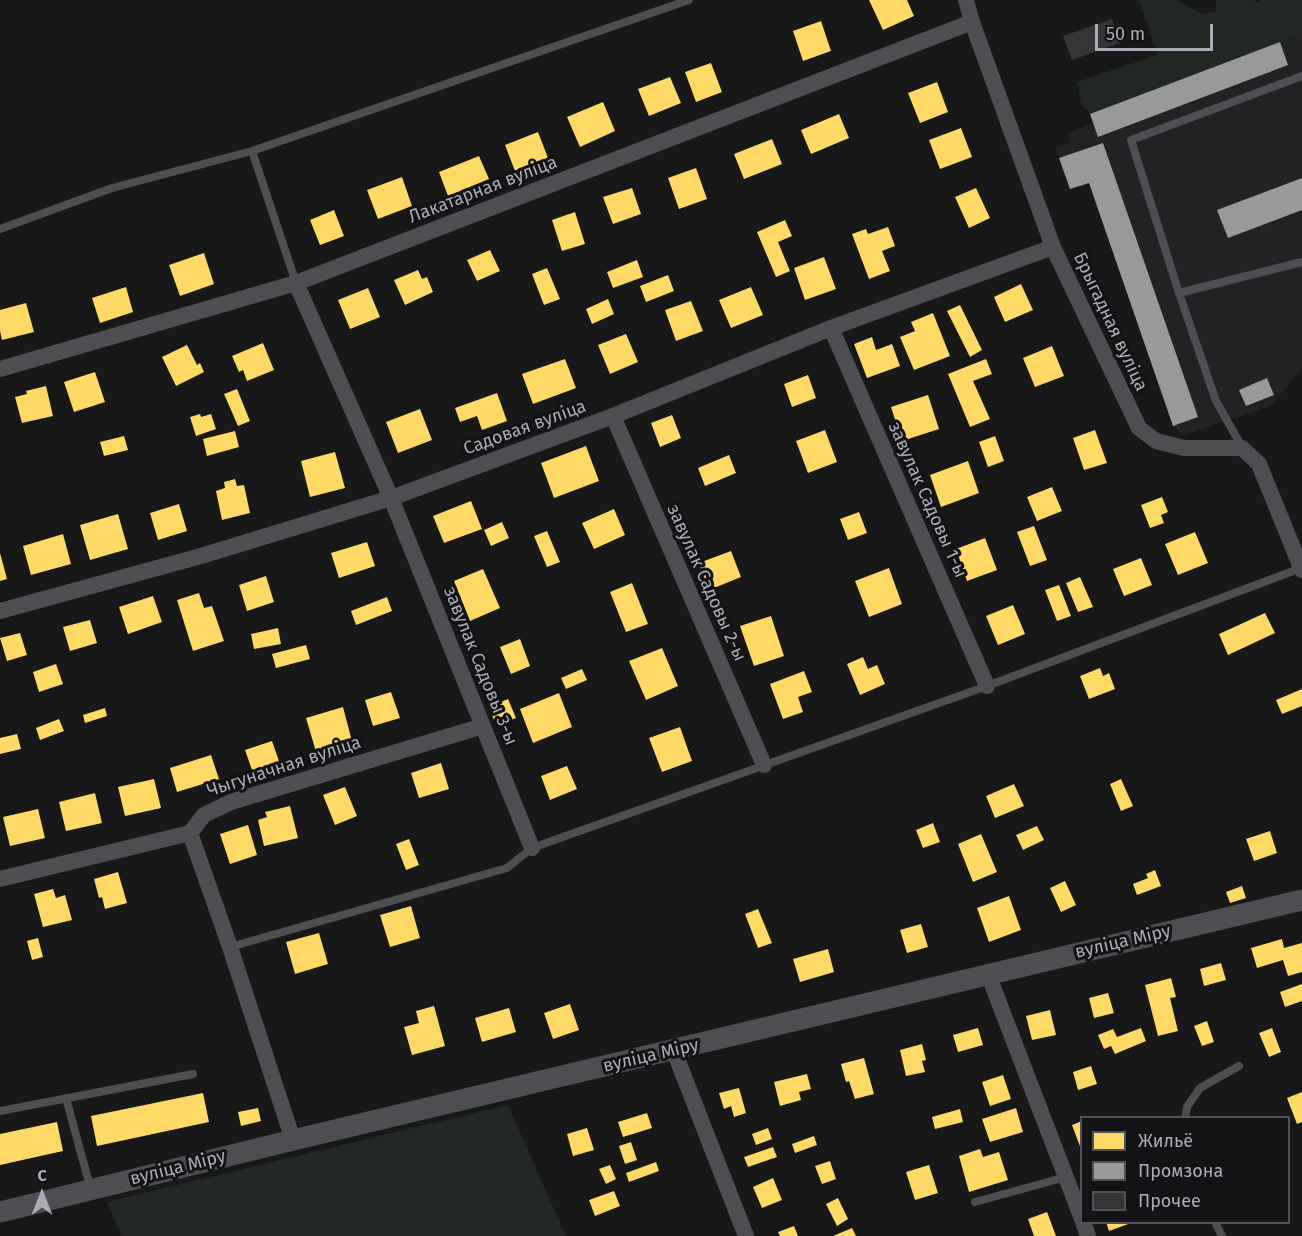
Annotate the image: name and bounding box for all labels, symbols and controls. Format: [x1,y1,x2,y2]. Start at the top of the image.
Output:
scale bar [1098,12,1216,50]
text: 50 m [1106,23,1145,45]
street label: Лакатарная вуліца [406,152,560,228]
street label: Брыгадная вуліца [1068,249,1152,395]
street label: Садовая вуліца [461,396,589,460]
street label: завулак Садовы 1-ы [883,419,971,581]
street label: завулак Садовы 2-ы [662,501,750,665]
street label: завулак Садовы 3-ы [438,583,522,749]
street label: Чыгуначная вуліца [204,732,364,802]
street label: вуліца Міру [1073,920,1173,964]
street label: вуліца Міру [601,1034,701,1078]
legend [1080,1116,1290,1224]
text: Жильё [1138,1130,1193,1152]
street label: вуліца Міру [128,1146,228,1190]
text: Промзона [1138,1160,1223,1182]
north arrow [12,1164,72,1224]
text: С [37,1166,47,1185]
text: Прочее [1138,1190,1201,1212]

